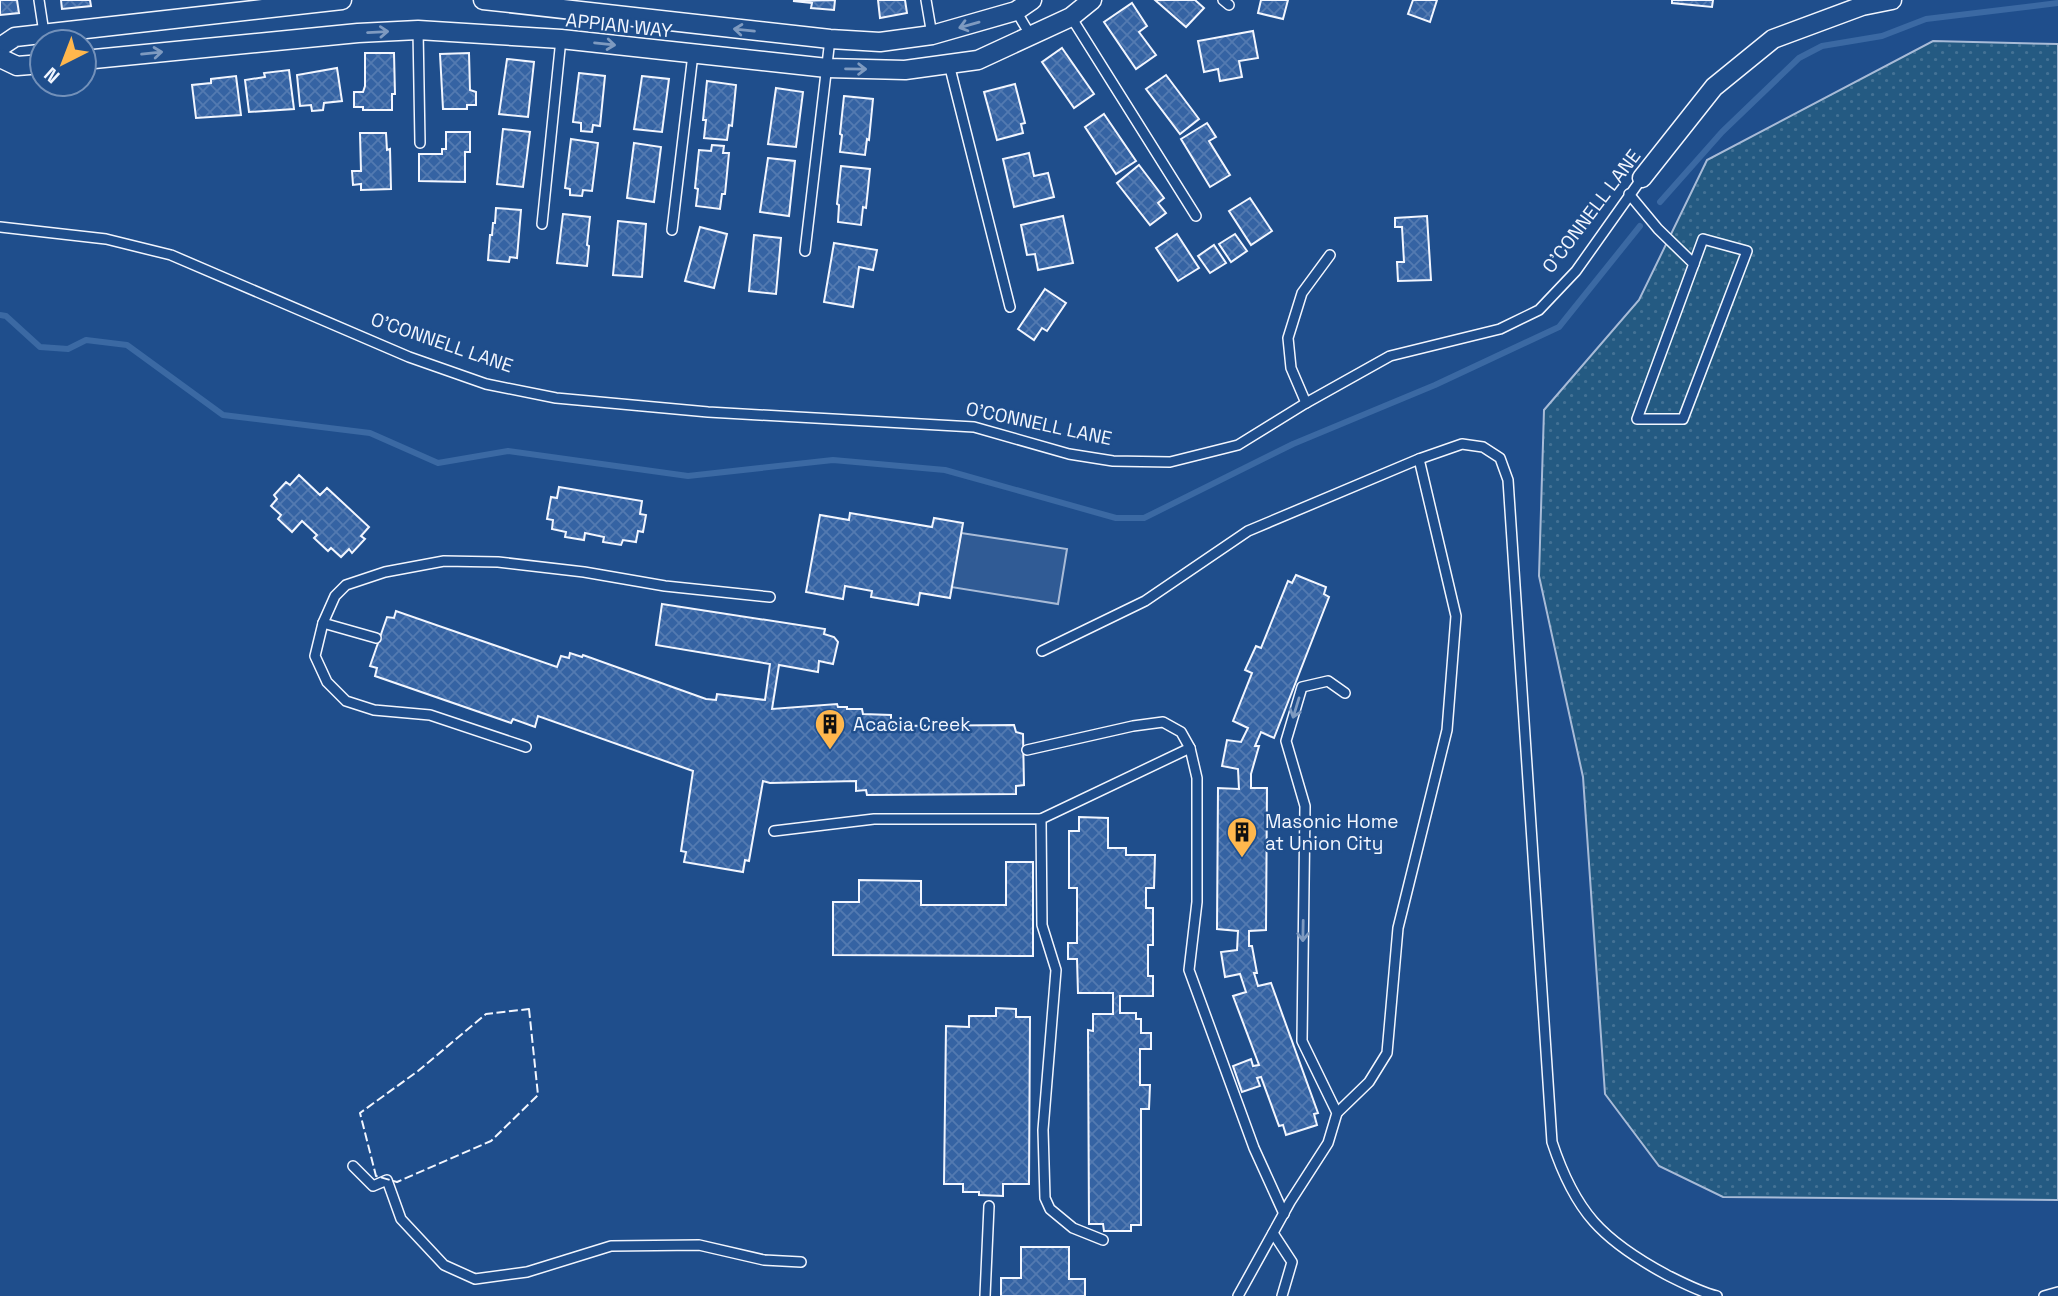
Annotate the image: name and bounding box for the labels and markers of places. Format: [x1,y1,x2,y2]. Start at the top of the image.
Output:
building icon: Acacia Creek [813,707,847,751]
place label: Acacia Creek [853,712,971,737]
place label: Masonic Home at Union City [1265,809,1398,856]
building icon: Masonic Home at Union City [1225,815,1259,859]

